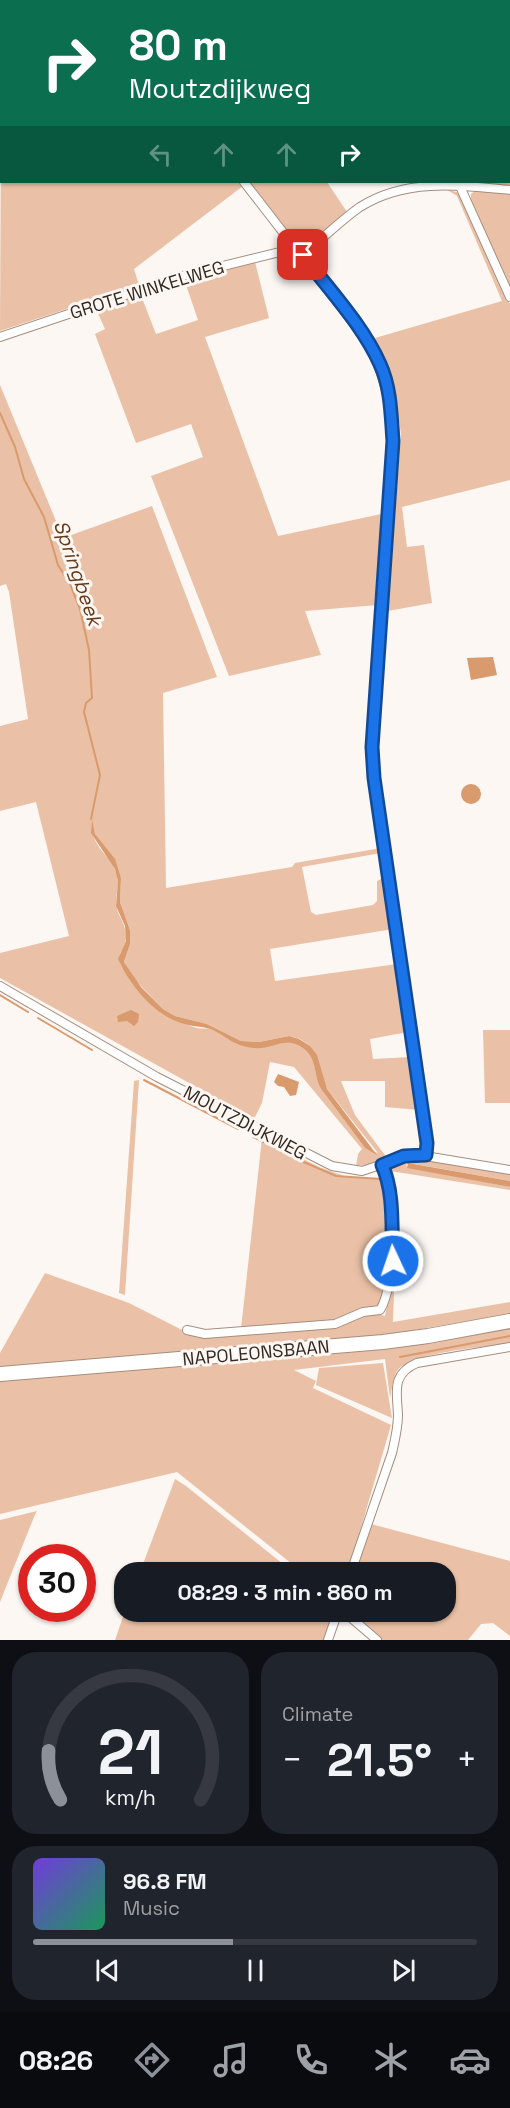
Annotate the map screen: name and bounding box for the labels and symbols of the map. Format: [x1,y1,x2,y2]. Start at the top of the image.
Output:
pin [277,229,328,280]
street label: GROTE WINKELWEG [67,255,227,324]
water label: Springbeek [48,517,109,631]
street label: MOUTZDIJKWEG [180,1080,311,1165]
position arrow [361,1229,425,1293]
street label: NAPOLEONSBAAN [181,1335,330,1370]
speed limit sign: 30 [18,1544,96,1622]

